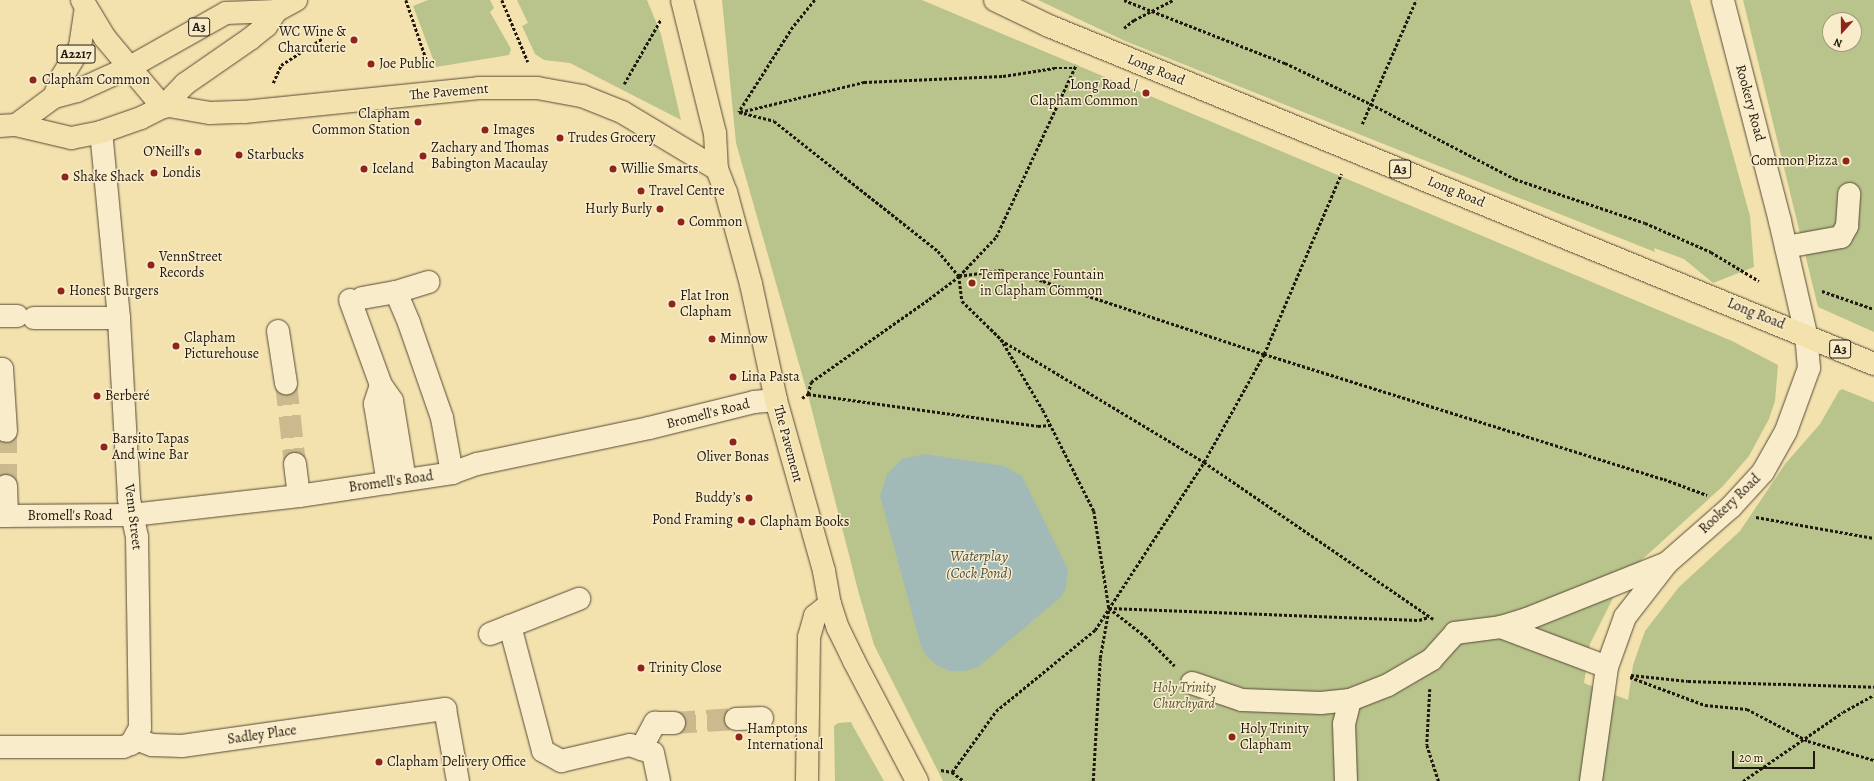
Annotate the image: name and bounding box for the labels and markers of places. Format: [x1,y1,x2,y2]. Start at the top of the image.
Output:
place label: WC Wine & Charcuterie [278,24,346,56]
marker: WC Wine & Charcuterie [349,35,359,45]
place label: Joe Public [379,56,435,72]
marker: Joe Public [366,59,376,69]
place label: Clapham Common [42,72,150,88]
marker: Clapham Common [27,74,39,86]
place label: Long Road / Clapham Common [1030,77,1138,110]
marker: Long Road / Clapham Common [1141,88,1151,98]
place label: Clapham Common Station [312,106,410,138]
marker: Clapham Common Station [413,117,423,127]
place label: Images [493,122,535,138]
marker: Images [480,125,490,135]
place label: Trudes Grocery [568,130,655,146]
marker: Trudes Grocery [555,133,565,143]
place label: Zachary and Thomas Babington Macaulay [431,140,549,172]
place label: O’Neill’s [143,144,190,160]
marker: O’Neill’s [193,147,203,157]
place label: Starbucks [247,147,304,163]
marker: Starbucks [234,150,244,160]
marker: Zachary and Thomas Babington Macaulay [418,151,428,161]
place label: Common Pizza [1751,153,1838,169]
marker: Common Pizza [1841,156,1851,166]
place label: Iceland [372,161,414,177]
place label: Willie Smarts [621,161,698,177]
marker: Iceland [359,164,369,174]
marker: Willie Smarts [608,164,618,174]
place label: Londis [162,165,201,181]
marker: Londis [149,168,159,178]
place label: Shake Shack [73,169,144,185]
marker: Shake Shack [60,172,70,182]
place label: Travel Centre [649,183,725,199]
marker: Travel Centre [636,186,646,196]
place label: Hurly Burly [585,201,652,217]
marker: Hurly Burly [655,204,665,214]
place label: Common [689,214,742,230]
marker: Common [676,217,686,227]
place label: VennStreet Records [159,249,222,282]
marker: VennStreet Records [146,260,156,270]
place label: Temperance Fountain in Clapham Common [980,267,1104,300]
marker: Temperance Fountain in Clapham Common [967,278,977,288]
place label: Honest Burgers [69,283,159,299]
marker: Honest Burgers [56,286,66,296]
place label: Flat Iron Clapham [680,288,732,320]
marker: Flat Iron Clapham [667,299,677,309]
place label: Clapham Picturehouse [184,330,259,362]
place label: Minnow [720,331,768,347]
marker: Minnow [707,334,717,344]
marker: Clapham Picturehouse [171,341,181,351]
place label: Lina Pasta [741,369,800,385]
marker: Lina Pasta [728,372,738,382]
place label: Berberé [105,388,150,404]
marker: Berberé [92,391,102,401]
place label: Barsito Tapas And wine Bar [112,431,189,464]
marker: Oliver Bonas [728,437,738,447]
marker: Barsito Tapas And wine Bar [99,442,109,452]
place label: Oliver Bonas [697,449,769,465]
place label: Buddy’s [695,490,741,506]
marker: Buddy’s [744,493,754,503]
place label: Pond Framing [652,512,733,528]
place label: Clapham Books [760,514,849,530]
marker: Pond Framing [736,515,746,525]
marker: Clapham Books [747,517,757,527]
place label: Trinity Close [649,660,722,676]
marker: Trinity Close [636,663,646,673]
place label: Hamptons International [747,721,823,754]
place label: Holy Trinity Clapham [1240,721,1309,754]
marker: Hamptons International [734,732,744,742]
marker: Holy Trinity Clapham [1227,732,1237,742]
place label: Clapham Delivery Office [387,754,526,770]
marker: Clapham Delivery Office [374,757,384,767]

